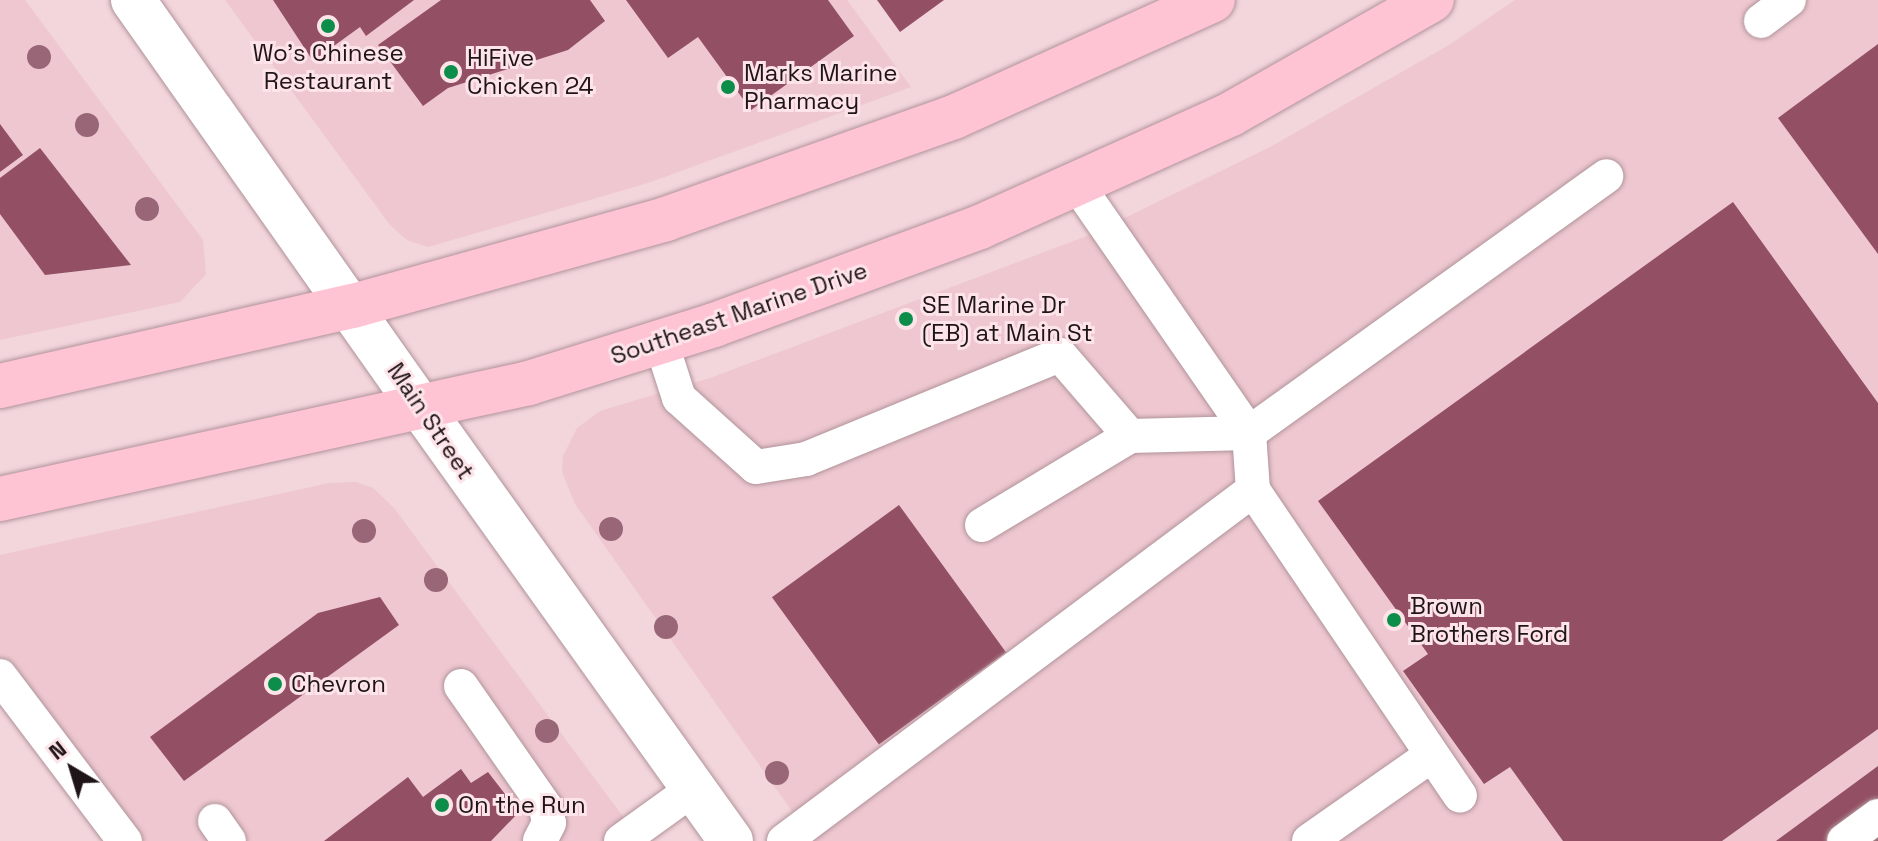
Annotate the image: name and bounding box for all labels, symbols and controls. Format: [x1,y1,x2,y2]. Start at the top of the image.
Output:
marker: Wo's Chinese Restaurant [319,17,337,35]
place label: Wo's Chinese Restaurant [252,39,404,95]
place label: HiFive Chicken 24 [467,44,593,100]
place label: Marks Marine Pharmacy [744,59,897,115]
marker: HiFive Chicken 24 [442,63,460,81]
marker: Marks Marine Pharmacy [719,78,737,96]
street label: Southeast Marine Drive [607,256,871,370]
place label: SE Marine Dr (EB) at Main St [922,291,1093,347]
marker: SE Marine Dr (EB) at Main St [897,310,915,328]
street label: Main Street [381,357,481,485]
place label: Brown Brothers Ford [1410,592,1568,648]
marker: Brown Brothers Ford [1385,611,1403,629]
place label: Chevron [291,670,386,698]
marker: Chevron [266,675,284,693]
north arrow [32,729,112,809]
text: N [43,735,72,766]
place label: On the Run [458,791,586,819]
marker: On the Run [433,796,451,814]

